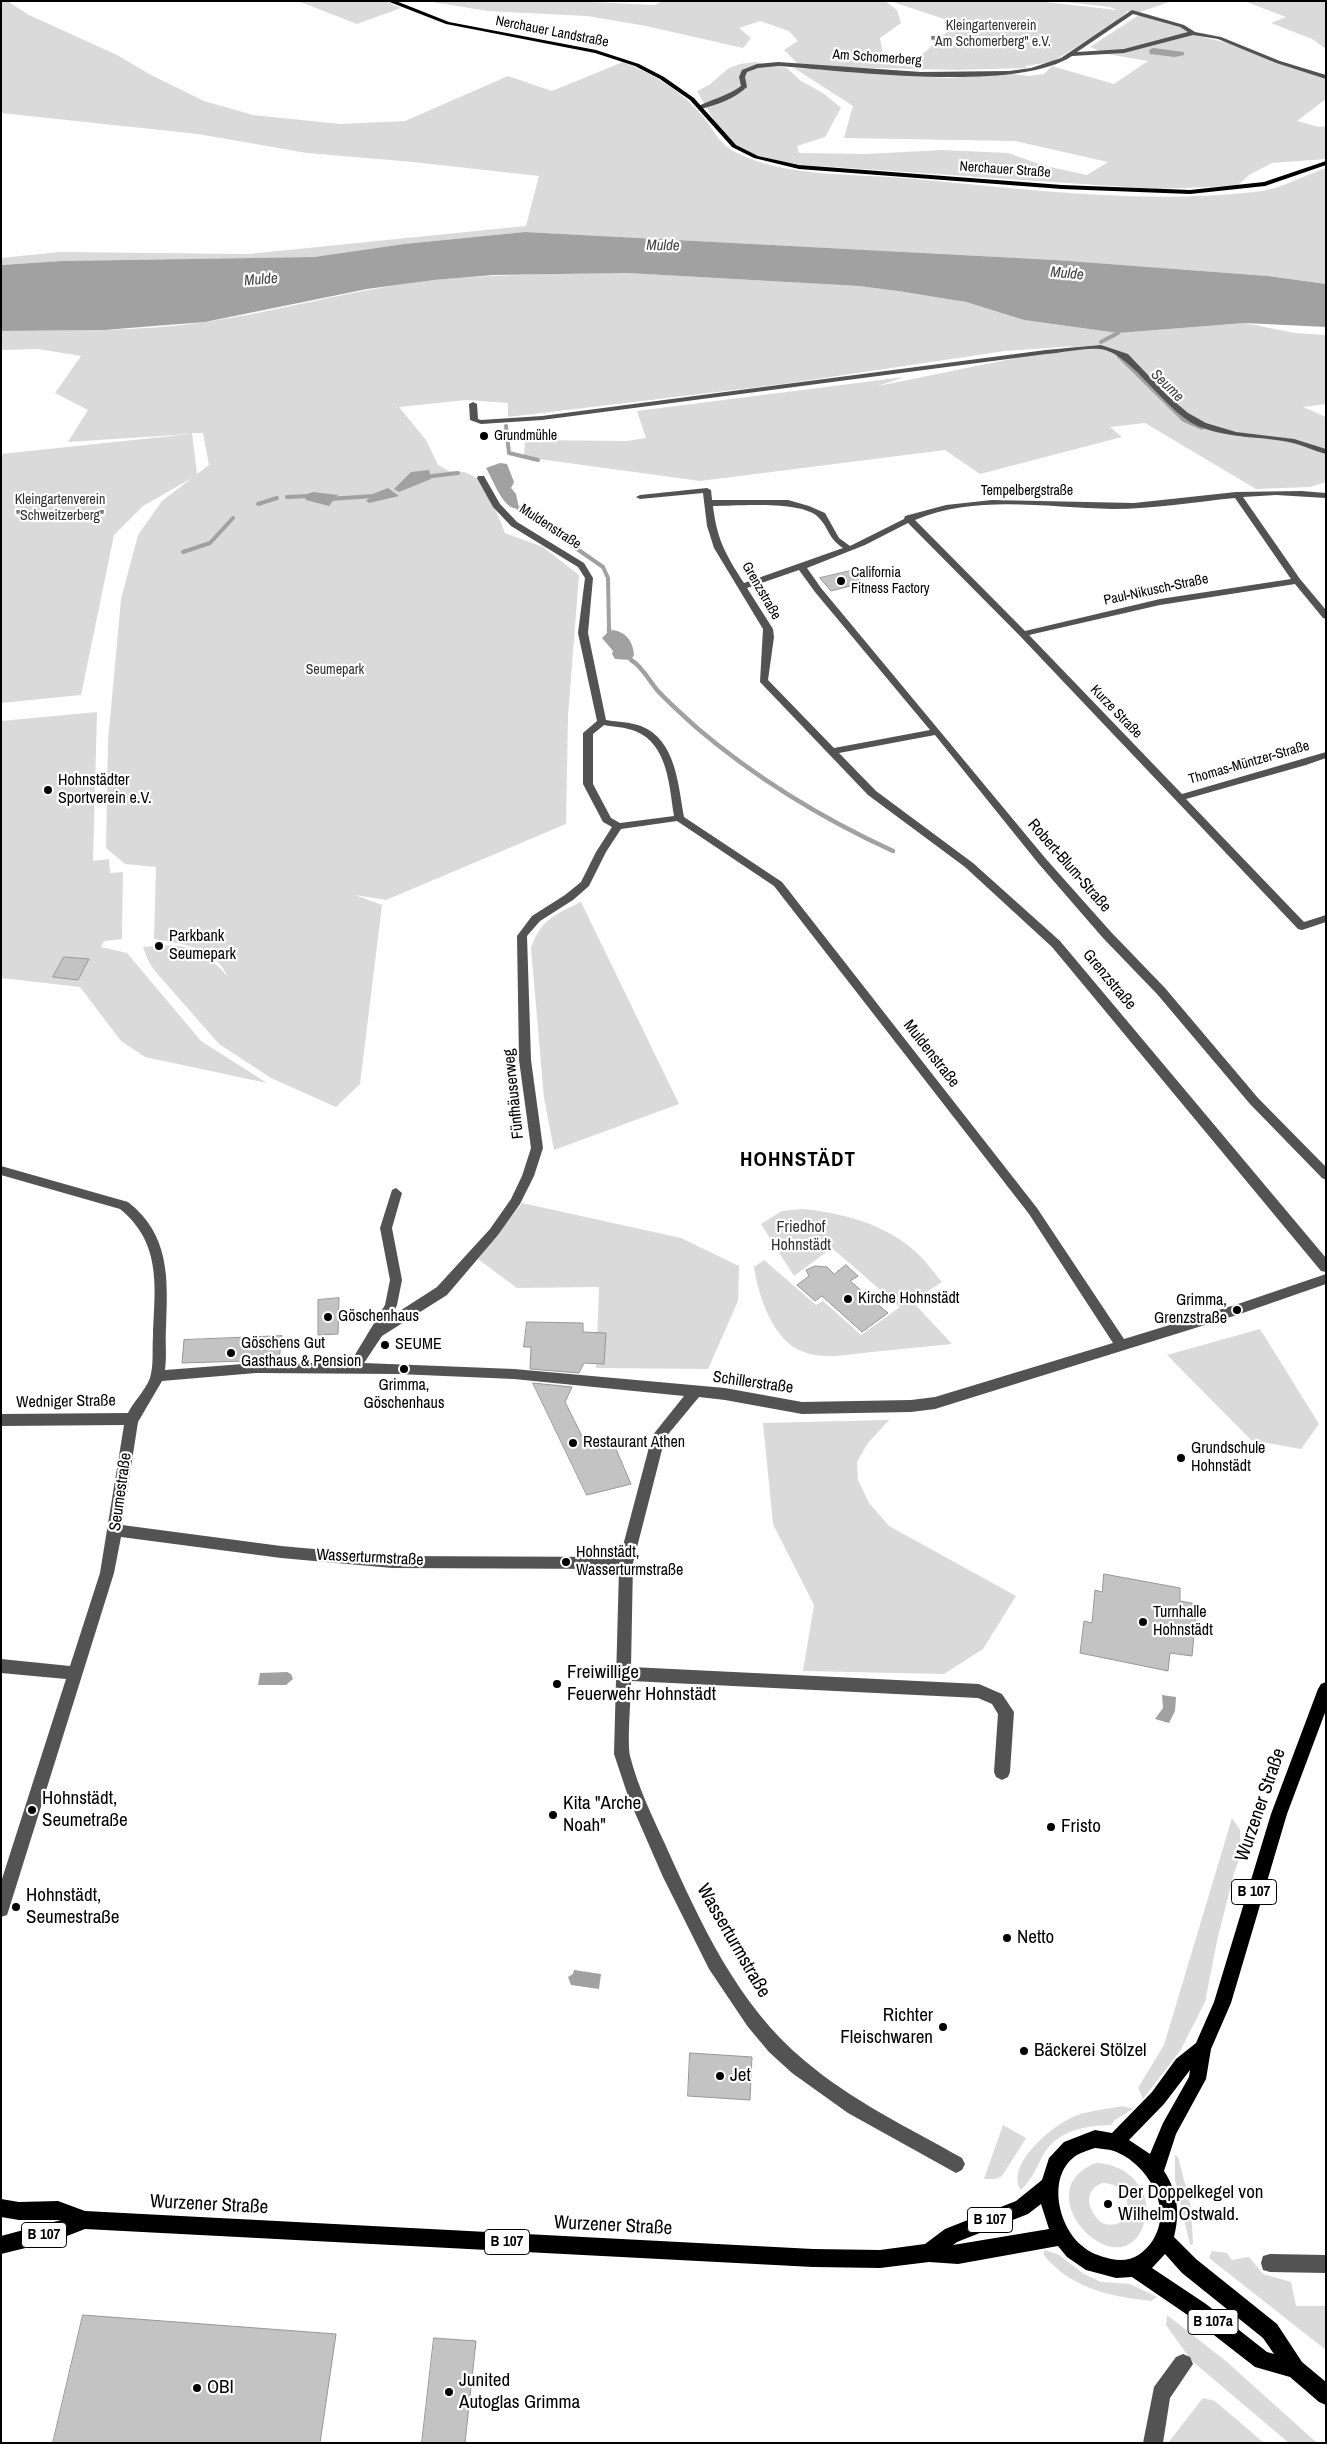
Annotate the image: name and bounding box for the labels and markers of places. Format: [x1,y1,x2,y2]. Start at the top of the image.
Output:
place label: Grundmühle [494,428,557,444]
marker: Grundmühle [478,430,490,442]
place label: California Fitness Factory [851,565,930,598]
marker: California Fitness Factory [835,575,847,587]
place label: Hohnstädter Sportverein e.V. [58,771,152,809]
marker: Hohnstädter Sportverein e.V. [42,784,54,796]
place label: Parkbank Seumepark [169,927,236,965]
marker: Parkbank Seumepark [153,940,165,952]
place label: Kirche Hohnstädt [858,1289,959,1309]
place label: Grimma, Grenzstraße [1154,1291,1227,1329]
marker: Kirche Hohnstädt [842,1293,854,1305]
marker: Grimma, Grenzstraße [1231,1304,1243,1316]
place label: Göschenhaus [338,1307,419,1327]
marker: Göschenhaus [322,1311,334,1323]
place label: Göschens Gut Gasthaus & Pension [241,1334,361,1372]
place label: SEUME [395,1335,442,1355]
marker: SEUME [379,1339,391,1351]
marker: Göschens Gut Gasthaus & Pension [225,1347,237,1359]
marker: Grimma, Göschenhaus [398,1363,410,1375]
place label: Grimma, Göschenhaus [364,1376,444,1414]
place label: Restaurant Athen [583,1433,685,1453]
marker: Restaurant Athen [567,1437,579,1449]
place label: Grundschule Hohnstädt [1191,1439,1265,1477]
marker: Grundschule Hohnstädt [1175,1452,1187,1464]
place label: Hohnstädt, Wasserturmstraße [576,1543,683,1581]
marker: Hohnstädt, Wasserturmstraße [560,1556,572,1568]
place label: Turnhalle Hohnstädt [1153,1603,1213,1641]
marker: Turnhalle Hohnstädt [1137,1616,1149,1628]
place label: Freiwillige Feuerwehr Hohnstädt [567,1662,716,1706]
marker: Freiwillige Feuerwehr Hohnstädt [551,1678,563,1690]
place label: Hohnstädt, Seumetraße [42,1788,128,1832]
place label: Kita "Arche Noah" [563,1793,641,1837]
marker: Hohnstädt, Seumetraße [26,1804,38,1816]
marker: Kita "Arche Noah" [547,1809,559,1821]
place label: Fristo [1061,1816,1101,1838]
marker: Fristo [1045,1821,1057,1833]
place label: Hohnstädt, Seumestraße [26,1885,120,1929]
marker: Hohnstädt, Seumestraße [10,1901,22,1913]
place label: Netto [1017,1927,1054,1949]
marker: Netto [1001,1932,1013,1944]
place label: Richter Fleischwaren [840,2005,933,2049]
marker: Richter Fleischwaren [937,2021,949,2033]
place label: Bäckerei Stölzel [1034,2040,1147,2062]
marker: Bäckerei Stölzel [1018,2045,1030,2057]
place label: Jet [730,2065,751,2087]
marker: Jet [714,2070,726,2082]
place label: Der Doppelkegel von Wilhelm Ostwald. [1118,2182,1263,2226]
marker: Der Doppelkegel von Wilhelm Ostwald. [1102,2198,1114,2210]
place label: Junited Autoglas Grimma [459,2370,580,2414]
place label: OBI [207,2377,234,2399]
marker: OBI [191,2382,203,2394]
marker: Junited Autoglas Grimma [443,2386,455,2398]

